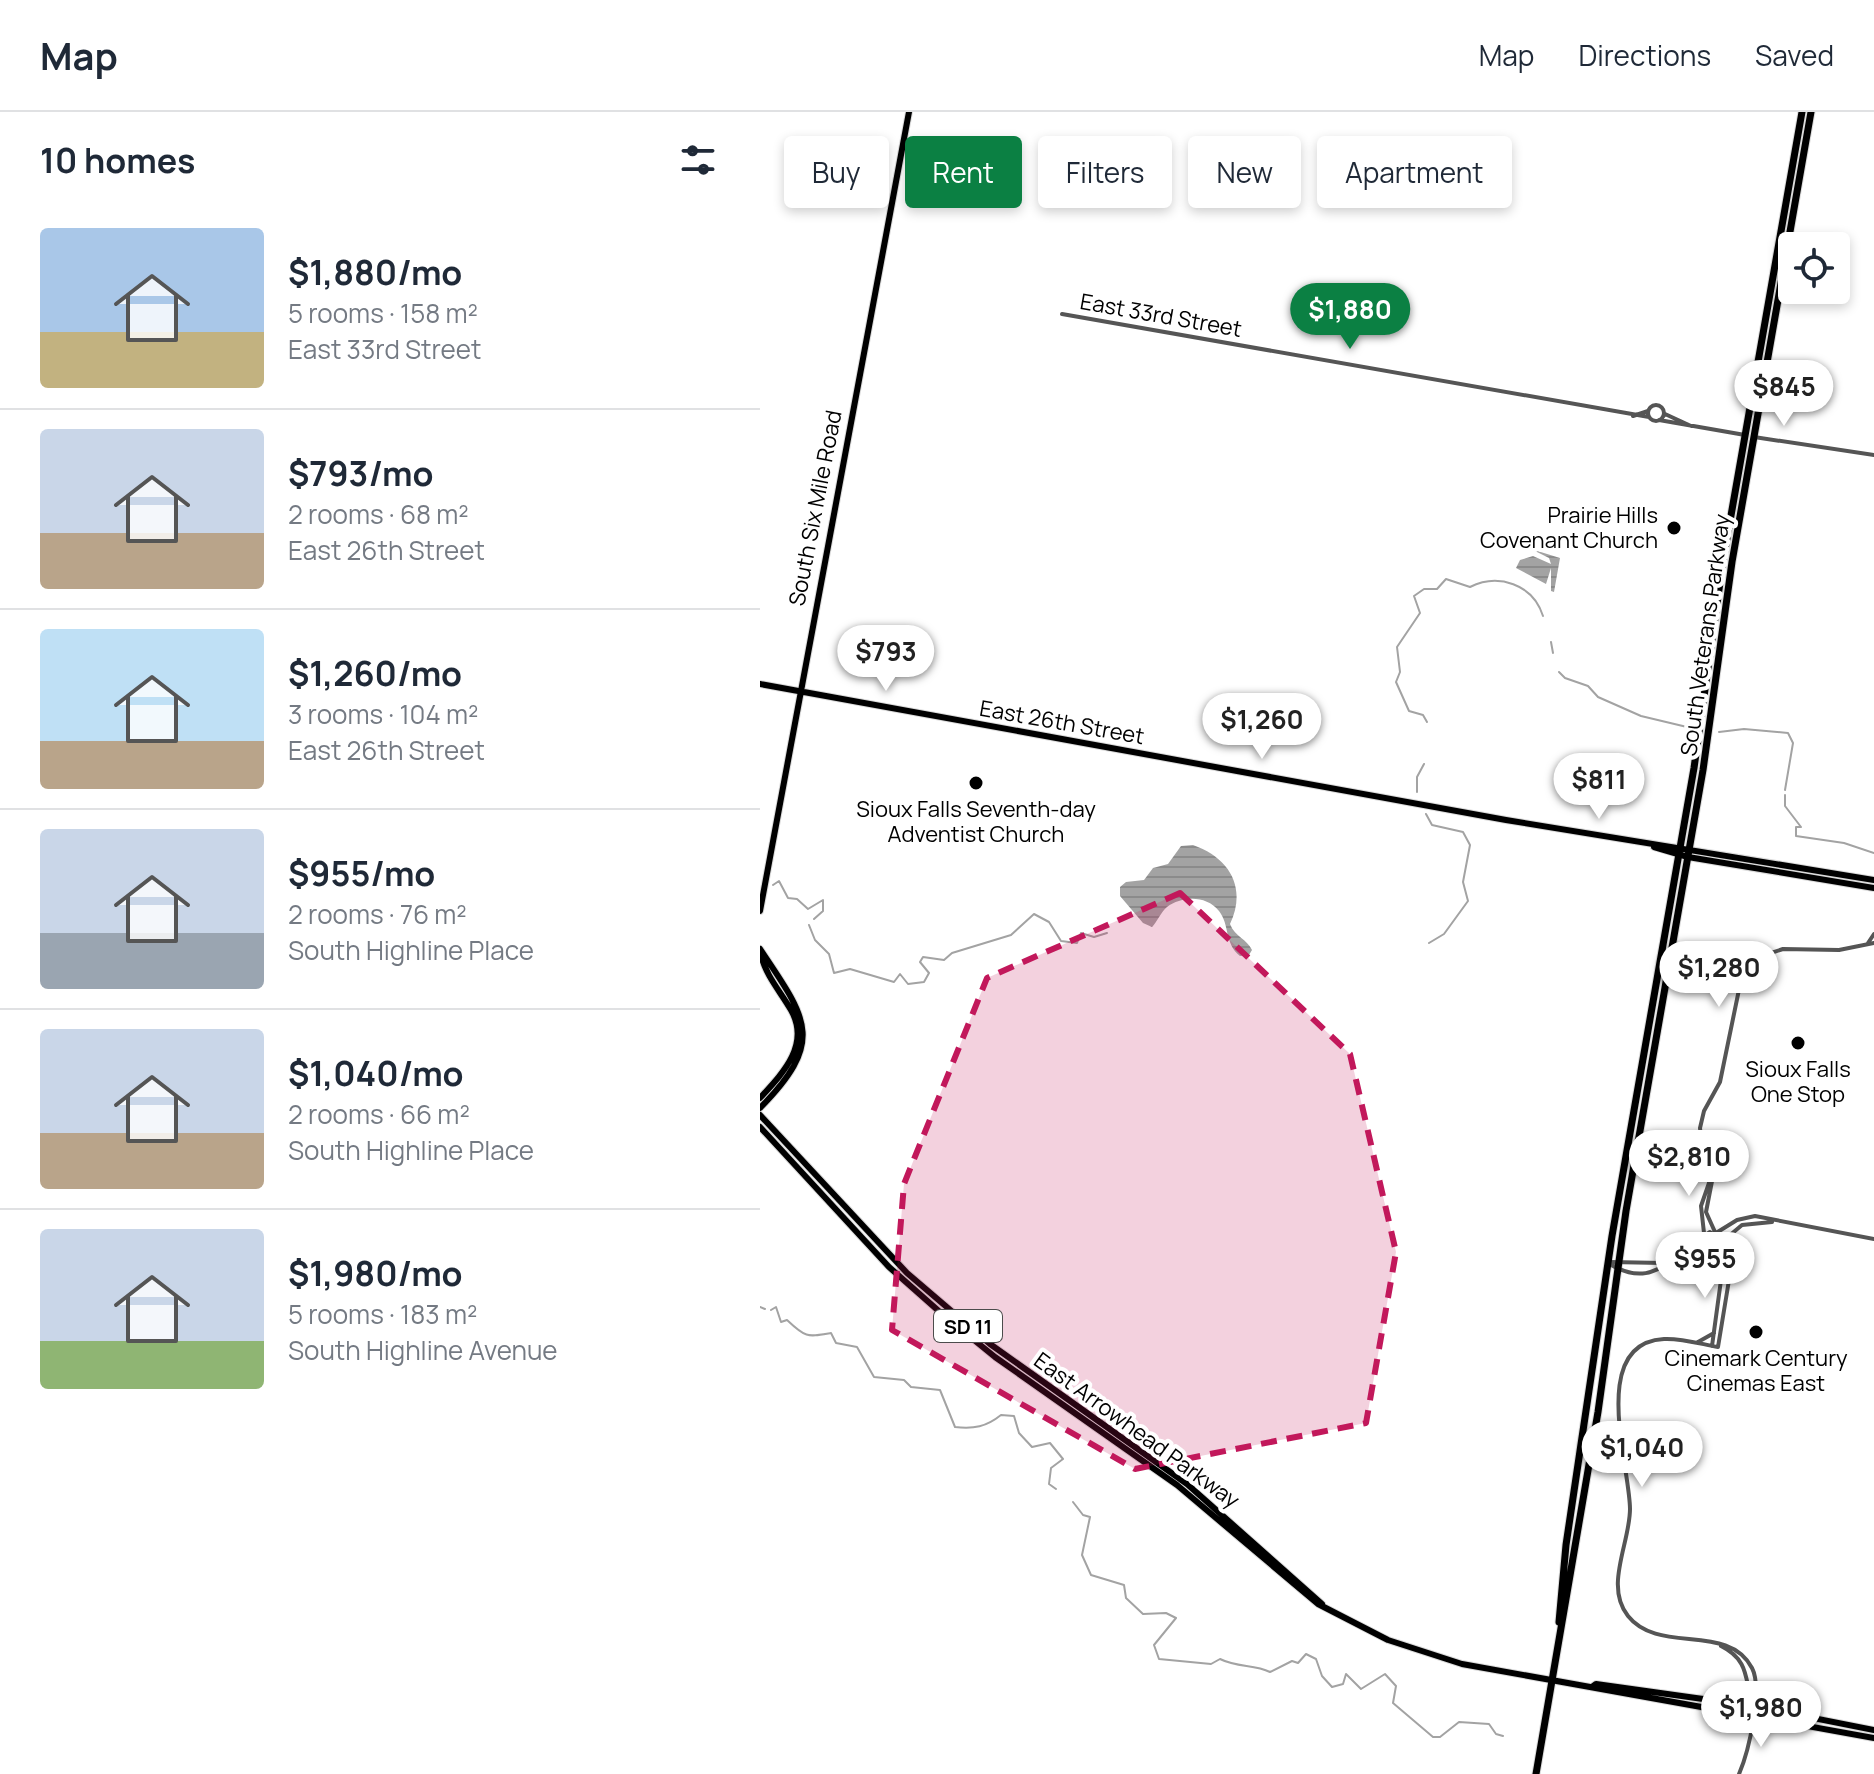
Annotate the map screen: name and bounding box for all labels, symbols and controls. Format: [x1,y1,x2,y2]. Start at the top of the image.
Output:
text: Map [40,29,118,81]
text: Map [1479,36,1534,74]
text: Directions [1578,36,1711,74]
text: Saved [1755,36,1834,74]
chip: Buy [784,136,889,208]
chip: Rent [905,136,1022,208]
chip: Filters [1038,136,1172,208]
chip: New [1188,136,1301,208]
chip: Apartment [1317,136,1512,208]
text: 10 homes [40,137,196,183]
icon: filters [676,138,720,182]
map controls [1778,232,1850,304]
button: locate [1778,232,1850,304]
text: $1,880/mo [288,249,462,295]
icon: home [104,260,200,356]
pin: $1,880 [1285,283,1415,351]
street label: East 33rd Street [1078,286,1244,344]
text: $1,880 [1308,291,1392,327]
text: 5 rooms · 158 m² [288,295,478,331]
text: East 33rd Street [288,331,481,367]
pin: $845 [1737,360,1831,428]
text: $845 [1752,368,1816,404]
street label: South Six Mile Road [781,408,849,608]
text: $793/mo [288,450,433,496]
icon: home [104,461,200,557]
text: 2 rooms · 68 m² [288,496,469,532]
place label: Prairie Hills Covenant Church [1480,500,1658,555]
street label: South Veterans Parkway [1673,512,1737,758]
marker: Prairie Hills Covenant Church [1665,519,1683,537]
text: East 26th Street [288,532,485,568]
pin: $793 [839,625,933,693]
text: $793 [855,633,917,669]
text: $1,260/mo [288,650,462,696]
icon: home [104,661,200,757]
street label: East 26th Street [977,693,1147,751]
pin: $1,260 [1197,693,1327,761]
text: 3 rooms · 104 m² [288,696,478,732]
text: $1,260 [1220,701,1304,737]
text: East 26th Street [288,732,485,768]
pin: $811 [1552,753,1646,821]
text: $811 [1571,761,1627,797]
marker: Sioux Falls Seventh-day Adventist Church [967,774,985,792]
place label: Sioux Falls Seventh-day Adventist Church [856,794,1096,849]
text: $955/mo [288,850,435,896]
icon: home [104,861,200,957]
text: 2 rooms · 76 m² [288,896,467,932]
text: South Highline Place [288,932,534,968]
pin: $1,280 [1654,941,1784,1009]
text: $1,280 [1677,949,1761,985]
marker: Sioux Falls One Stop [1789,1034,1807,1052]
text: $1,040/mo [288,1050,464,1096]
place label: Sioux Falls One Stop [1745,1054,1851,1109]
icon: home [104,1061,200,1157]
text: 2 rooms · 66 m² [288,1096,470,1132]
pin: $2,810 [1624,1130,1754,1198]
text: South Highline Place [288,1132,534,1168]
text: $2,810 [1647,1138,1731,1174]
pin: $955 [1658,1232,1752,1300]
text: $955 [1674,1240,1736,1276]
text: $1,980/mo [288,1250,463,1296]
icon: home [104,1261,200,1357]
text: 5 rooms · 183 m² [288,1296,477,1332]
road number: SD 11 [934,1310,1002,1342]
marker: Cinemark Century Cinemas East [1747,1323,1765,1341]
text: South Highline Avenue [288,1332,558,1368]
place label: Cinemark Century Cinemas East [1664,1343,1848,1398]
street label: East Arrowhead Parkway [1028,1345,1246,1515]
pin: $1,040 [1577,1421,1707,1489]
text: $1,040 [1600,1429,1684,1465]
pin: $1,980 [1696,1681,1826,1749]
text: $1,980 [1719,1689,1803,1725]

